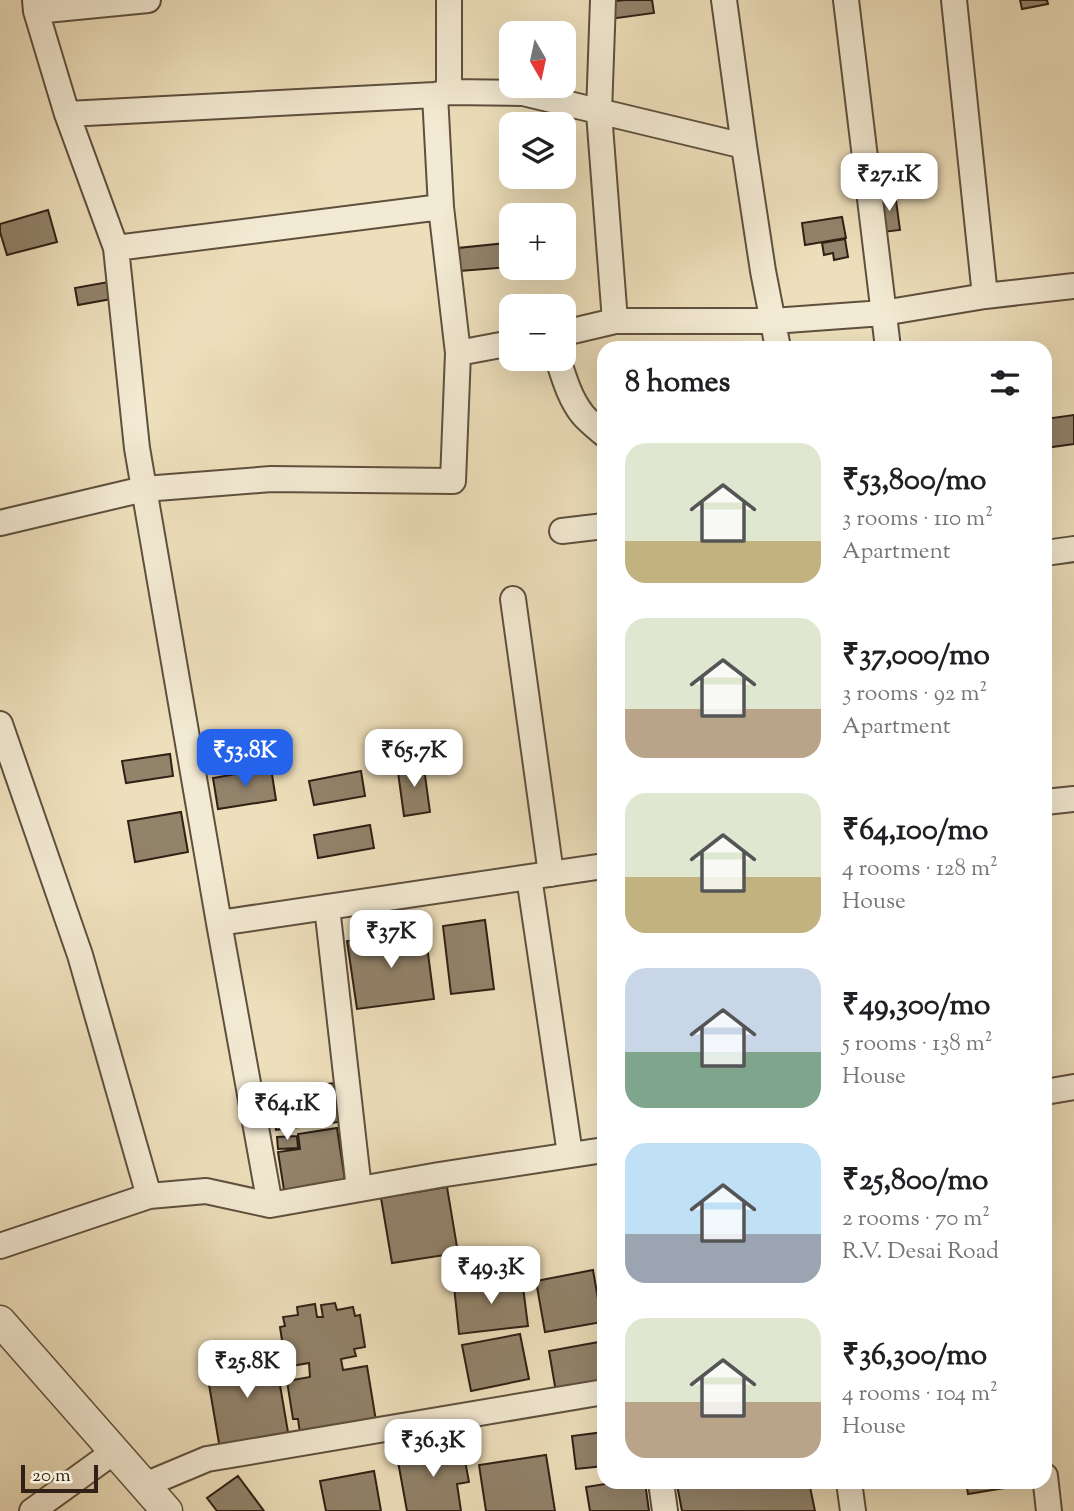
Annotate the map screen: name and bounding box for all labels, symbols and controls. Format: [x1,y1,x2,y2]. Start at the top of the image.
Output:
north arrow [499,21,576,98]
map controls [499,21,576,371]
button: layers [499,112,576,189]
pin: ₹27.1K [832,154,946,213]
text: ₹27.1K [857,159,921,192]
button: + [499,203,576,280]
button: − [499,294,576,371]
text: 8 homes [625,362,730,405]
icon: filters [986,364,1024,402]
text: ₹53,800/mo [842,460,987,503]
icon: home [681,471,765,555]
text: 3 rooms · 110 m² [842,503,993,536]
text: Apartment [842,536,951,569]
text: ₹37,000/mo [842,635,990,678]
icon: home [681,646,765,730]
text: 3 rooms · 92 m² [842,678,987,711]
text: Apartment [842,711,951,744]
pin: ₹53.8K [188,730,302,789]
pin: ₹65.7K [357,730,471,789]
text: ₹53.8K [213,735,277,768]
text: ₹65.7K [381,735,447,768]
text: ₹64,100/mo [842,810,989,853]
icon: home [681,821,765,905]
text: 4 rooms · 128 m² [842,853,998,886]
text: House [842,886,906,919]
pin: ₹37K [350,911,432,970]
text: ₹37K [366,916,416,949]
text: ₹49,300/mo [842,985,990,1028]
icon: home [681,996,765,1080]
text: 5 rooms · 138 m² [842,1028,993,1061]
text: House [842,1061,906,1094]
pin: ₹64.1K [230,1082,344,1142]
text: ₹64.1K [254,1088,320,1121]
text: ₹25,800/mo [842,1160,988,1203]
icon: home [681,1171,765,1255]
text: 2 rooms · 70 m² [842,1203,990,1236]
text: R.V. Desai Road [842,1236,999,1269]
pin: ₹49.3K [434,1246,548,1306]
text: ₹49.3K [457,1252,525,1285]
text: ₹36,300/mo [842,1335,987,1378]
pin: ₹25.8K [190,1340,304,1400]
text: ₹25.8K [214,1346,280,1379]
icon: home [681,1346,765,1430]
text: 4 rooms · 104 m² [842,1378,998,1411]
text: House [842,1411,906,1444]
pin: ₹36.3K [376,1420,490,1479]
text: ₹36.3K [401,1425,465,1458]
scale bar [21,1462,98,1494]
text: 20 m [32,1463,71,1490]

